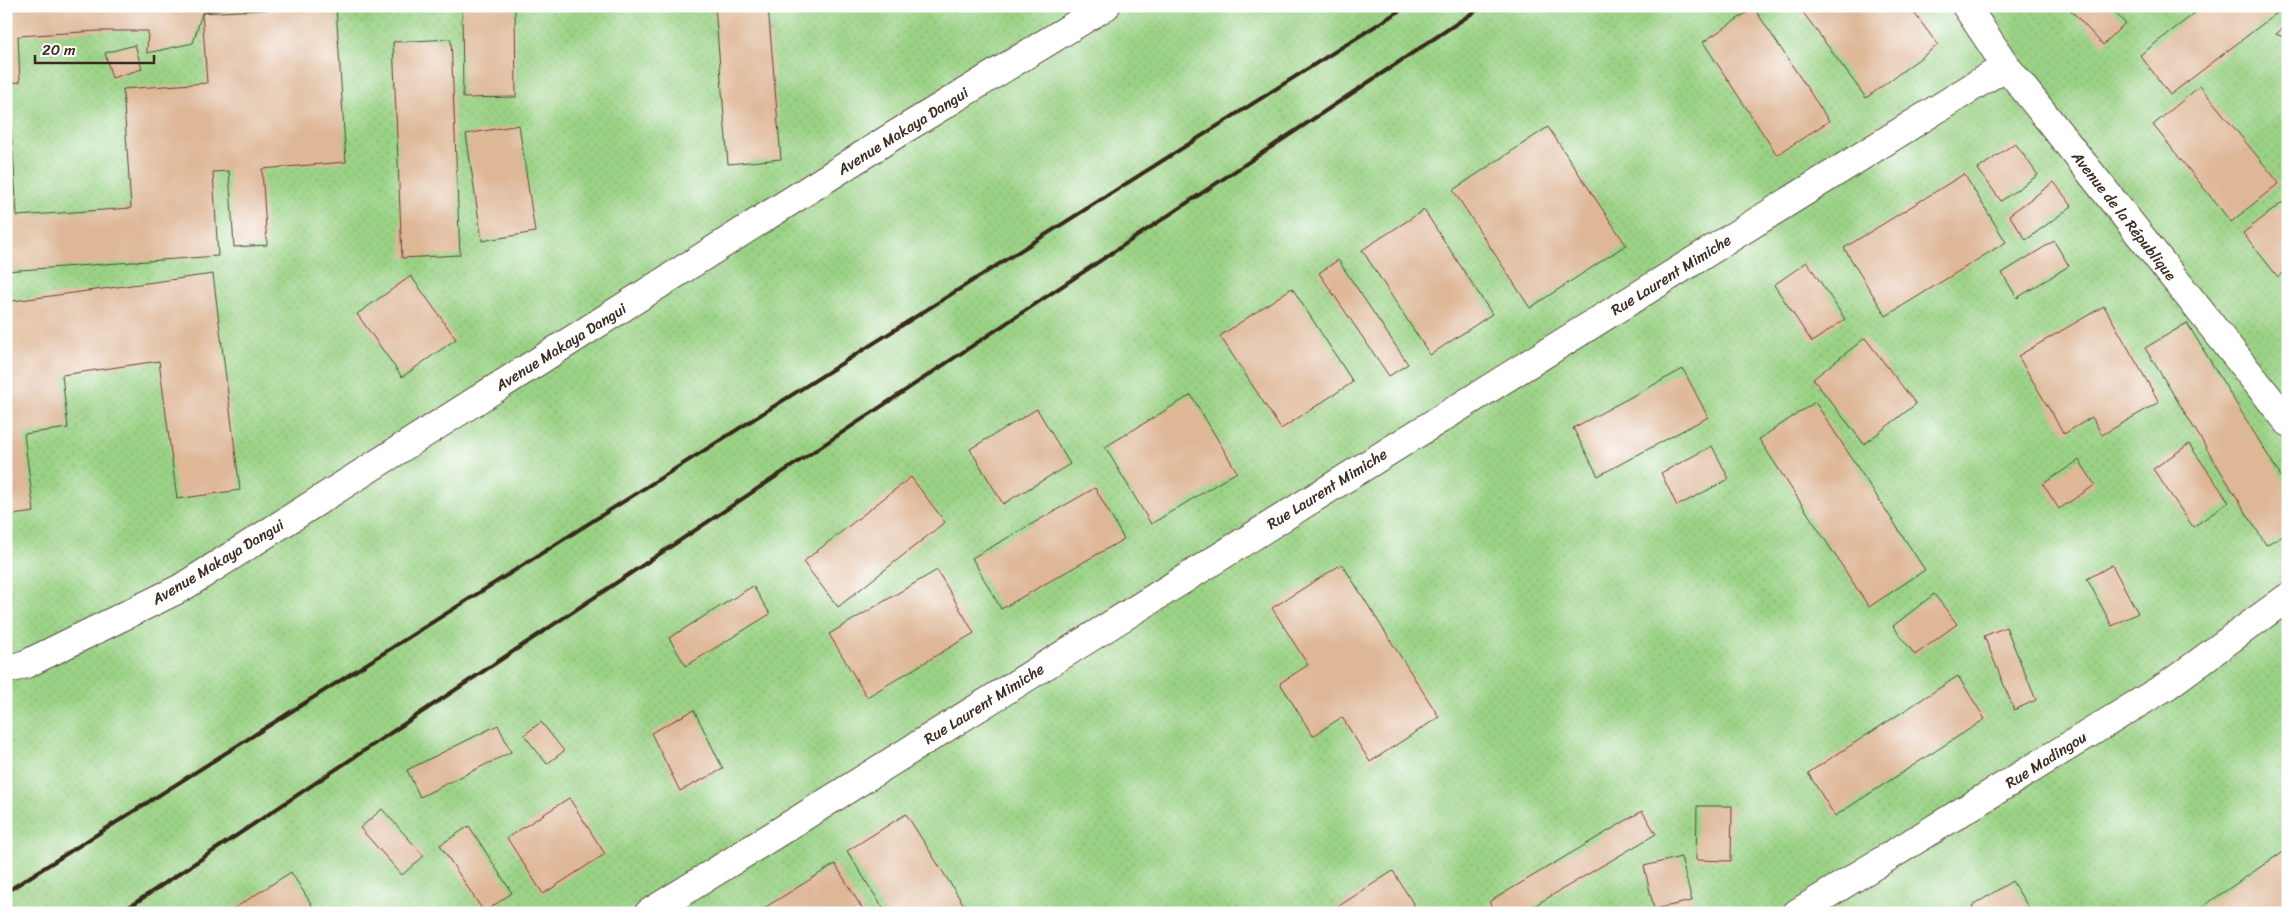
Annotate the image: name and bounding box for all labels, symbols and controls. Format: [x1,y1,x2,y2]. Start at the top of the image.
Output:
scale bar [35,32,154,64]
text: 20 m [42,37,76,63]
street label: Avenue Makaya Dangui [831,80,974,182]
street label: Avenue de la République [2064,145,2183,287]
street label: Rue Laurent Mimiche [1605,227,1737,323]
street label: Avenue Makaya Dangui [489,296,632,398]
street label: Rue Laurent Mimiche [1261,441,1393,537]
street label: Avenue Makaya Dangui [146,512,290,612]
street label: Rue Laurent Mimiche [918,656,1050,752]
street label: Rue Madingou [2000,724,2092,796]

